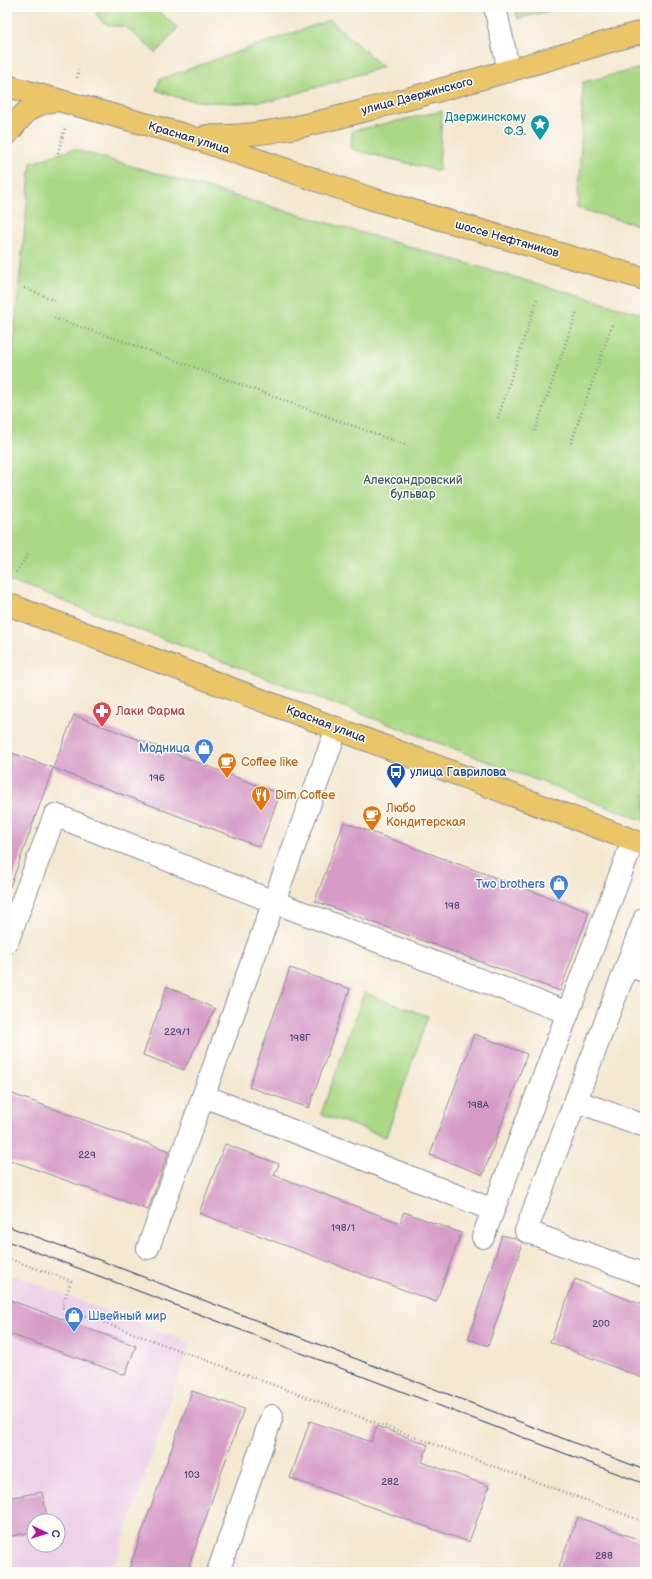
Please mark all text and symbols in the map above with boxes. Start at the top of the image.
street label: улица Дзержинского [360,74,474,118]
place label: Дзержинскому Ф.Э. [445,110,526,139]
place icon: Дзержинскому Ф.Э. [529,113,551,141]
street label: Красная улица [146,118,232,158]
street label: шоссе Нефтяников [453,217,561,261]
park label: Александровский бульвар [362,473,463,502]
pharmacy icon: Лаки Фарма [91,700,113,728]
street label: Красная улица [284,702,368,746]
place label: Лаки Фарма [115,704,185,719]
shop icon: Модница [193,737,215,765]
place label: Модница [139,741,190,756]
cafe icon: Coffee like [216,751,238,779]
place label: Coffee like [241,755,298,770]
bus stop icon: улица Гаврилова [385,761,407,789]
place label: улица Гаврилова [410,765,506,780]
house number: 196 [149,772,165,784]
restaurant icon: Dim Coffee [250,784,272,812]
place label: Dim Coffee [275,788,335,803]
place label: Любо Кондитерская [385,801,466,830]
cafe icon: Любо Кондитерская [361,804,383,832]
shop icon: Two brothers [548,873,570,901]
place label: Two brothers [476,877,545,892]
house number: 198 [444,900,460,912]
house number: 229/1 [164,1026,190,1038]
house number: 198Г [290,1032,311,1044]
house number: 198А [467,1099,490,1111]
house number: 229 [78,1149,96,1161]
house number: 198/1 [331,1222,355,1234]
shop icon: Швейный мир [63,1305,85,1333]
place label: Швейный мир [88,1309,167,1324]
house number: 200 [592,1318,610,1330]
house number: 103 [184,1469,200,1481]
house number: 282 [381,1476,399,1488]
north arrow [26,1513,66,1553]
text: С [49,1529,62,1538]
house number: 288 [595,1550,613,1562]

